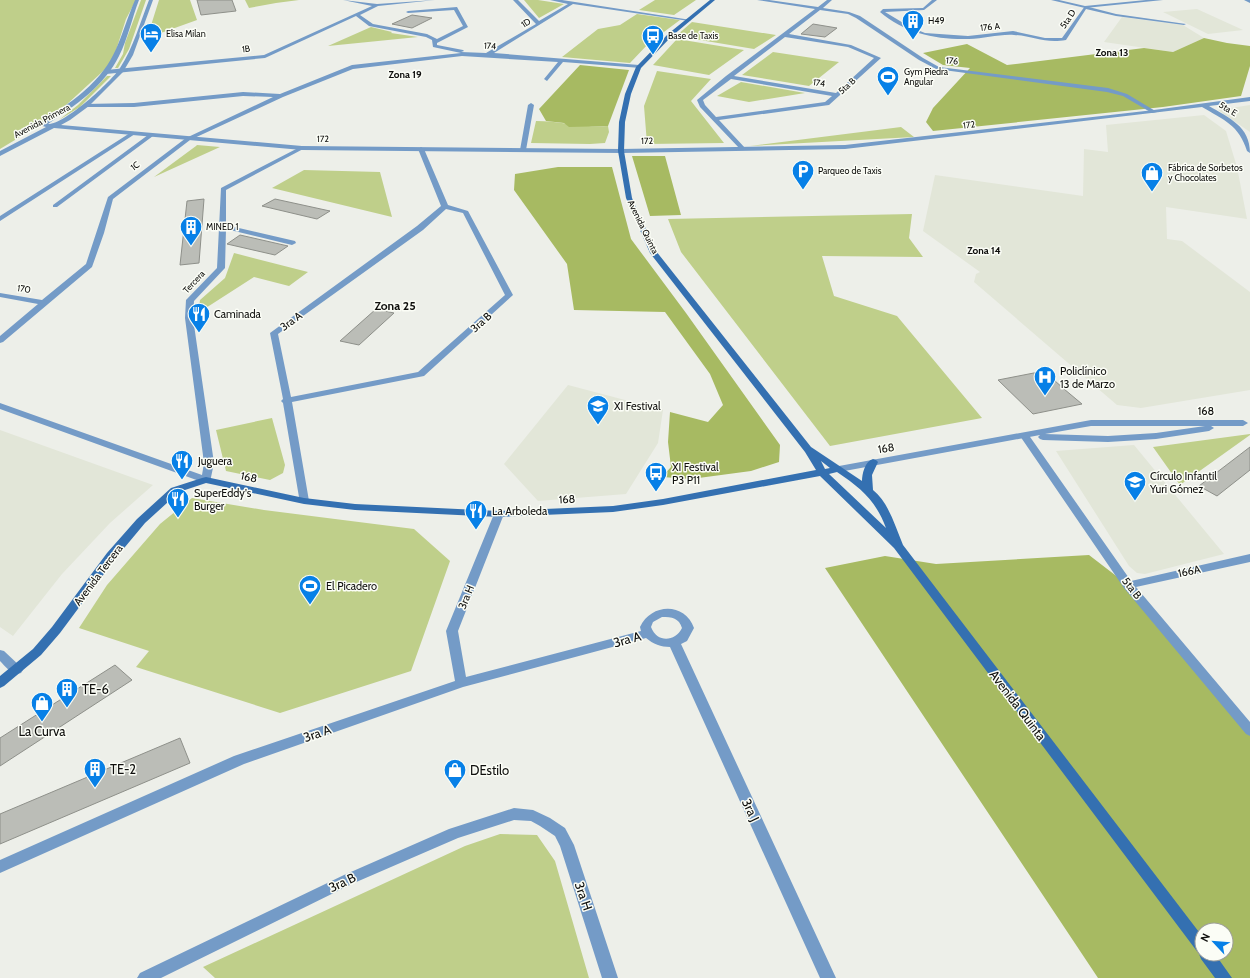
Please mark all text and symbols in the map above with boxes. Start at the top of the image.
street label: 5ta D [1057,7,1078,30]
building icon: H49 [900,8,926,41]
street label: 1D [519,15,533,30]
place label: H49 [928,15,945,26]
street label: 176 A [979,20,1001,33]
hotel icon: Elisa Milan [138,21,164,54]
bus stop icon: Base de Taxis [640,23,666,56]
place label: Elisa Milan [166,28,206,39]
place label: Base de Taxis [668,30,718,41]
street label: 174 [484,40,496,51]
street label: 1B [241,43,251,54]
district label: Zona 13 [1096,46,1128,59]
street label: 176 [945,54,959,67]
sports icon: Gym Piedra Angular [875,64,901,97]
place label: Gym Piedra Angular [904,66,949,87]
district label: Zona 19 [388,68,422,81]
street label: 5ta B [836,75,858,96]
street label: 174 [812,76,826,89]
street label: 5ta E [1217,99,1239,118]
street label: Avenida Primera [12,101,72,140]
street label: 172 [962,118,976,131]
street label: 172 [317,133,329,144]
street label: 172 [641,135,653,146]
street label: 1C [128,158,142,173]
parking icon: Parqueo de Taxis [790,158,816,191]
shop icon: Fábrica de Sorbetos y Chocolates [1139,160,1165,193]
place label: Fábrica de Sorbetos y Chocolates [1168,162,1243,183]
place label: Parqueo de Taxis [818,165,882,176]
street label: Avenida Quinta [626,198,661,256]
building icon: MINED 1 [178,214,204,247]
place label: MINED 1 [206,221,238,232]
district label: Zona 14 [967,244,1001,257]
street label: Tercera [180,267,207,295]
street label: 170 [16,282,32,295]
district label: Zona 25 [374,298,416,313]
restaurant icon: Caminada [186,301,212,334]
place label: Caminada [214,307,262,321]
street label: 3ra A [277,308,305,334]
street label: 3ra B [468,309,495,335]
hospital icon: Policlínico 13 de Marzo [1032,364,1058,397]
place label: Policlínico 13 de Marzo [1060,364,1115,391]
school or university icon: XI Festival [585,393,611,426]
place label: XI Festival [614,399,661,413]
street label: 168 [1198,404,1214,418]
street label: 168 [877,440,895,456]
restaurant icon: Juguera [169,448,195,481]
place label: Juguera [197,454,233,468]
bus stop icon: XI Festival P3 P11 [643,460,669,493]
place label: XI Festival P3 P11 [672,460,719,487]
street label: 168 [239,468,259,486]
school or university icon: Círculo Infantil Yuri Gómez [1122,469,1148,502]
place label: Círculo Infantil Yuri Gómez [1149,469,1217,496]
restaurant icon: SuperEddy's Burger [165,486,191,519]
place label: SuperEddy's Burger [194,486,252,513]
street label: 168 [558,492,576,506]
restaurant icon: La Arboleda [463,498,489,531]
place label: La Arboleda [492,504,548,518]
street label: Avenida Tercera [70,541,126,608]
street label: 166A [1176,562,1202,580]
sports icon: El Picadero [297,573,323,606]
street label: 5ta B [1119,574,1145,602]
place label: El Picadero [326,579,377,593]
street label: 3ra H [455,583,477,611]
street label: 3ra A [611,628,643,650]
street label: Avenida Quinta [986,667,1050,744]
building icon: TE-6 [54,676,80,709]
place label: TE-6 [82,681,109,697]
shop icon: La Curva [29,690,55,723]
street label: 3ra A [301,721,333,745]
place label: La Curva [19,723,66,739]
building icon: TE-2 [82,756,108,789]
shop icon: DEstilo [442,757,468,790]
place label: TE-2 [110,761,136,777]
place label: DEstilo [470,762,509,778]
street label: 3ra J [739,796,763,824]
street label: 3ra B [326,869,358,895]
street label: 3ra H [572,879,596,913]
north arrow [1194,922,1234,962]
text: N [1197,931,1213,944]

